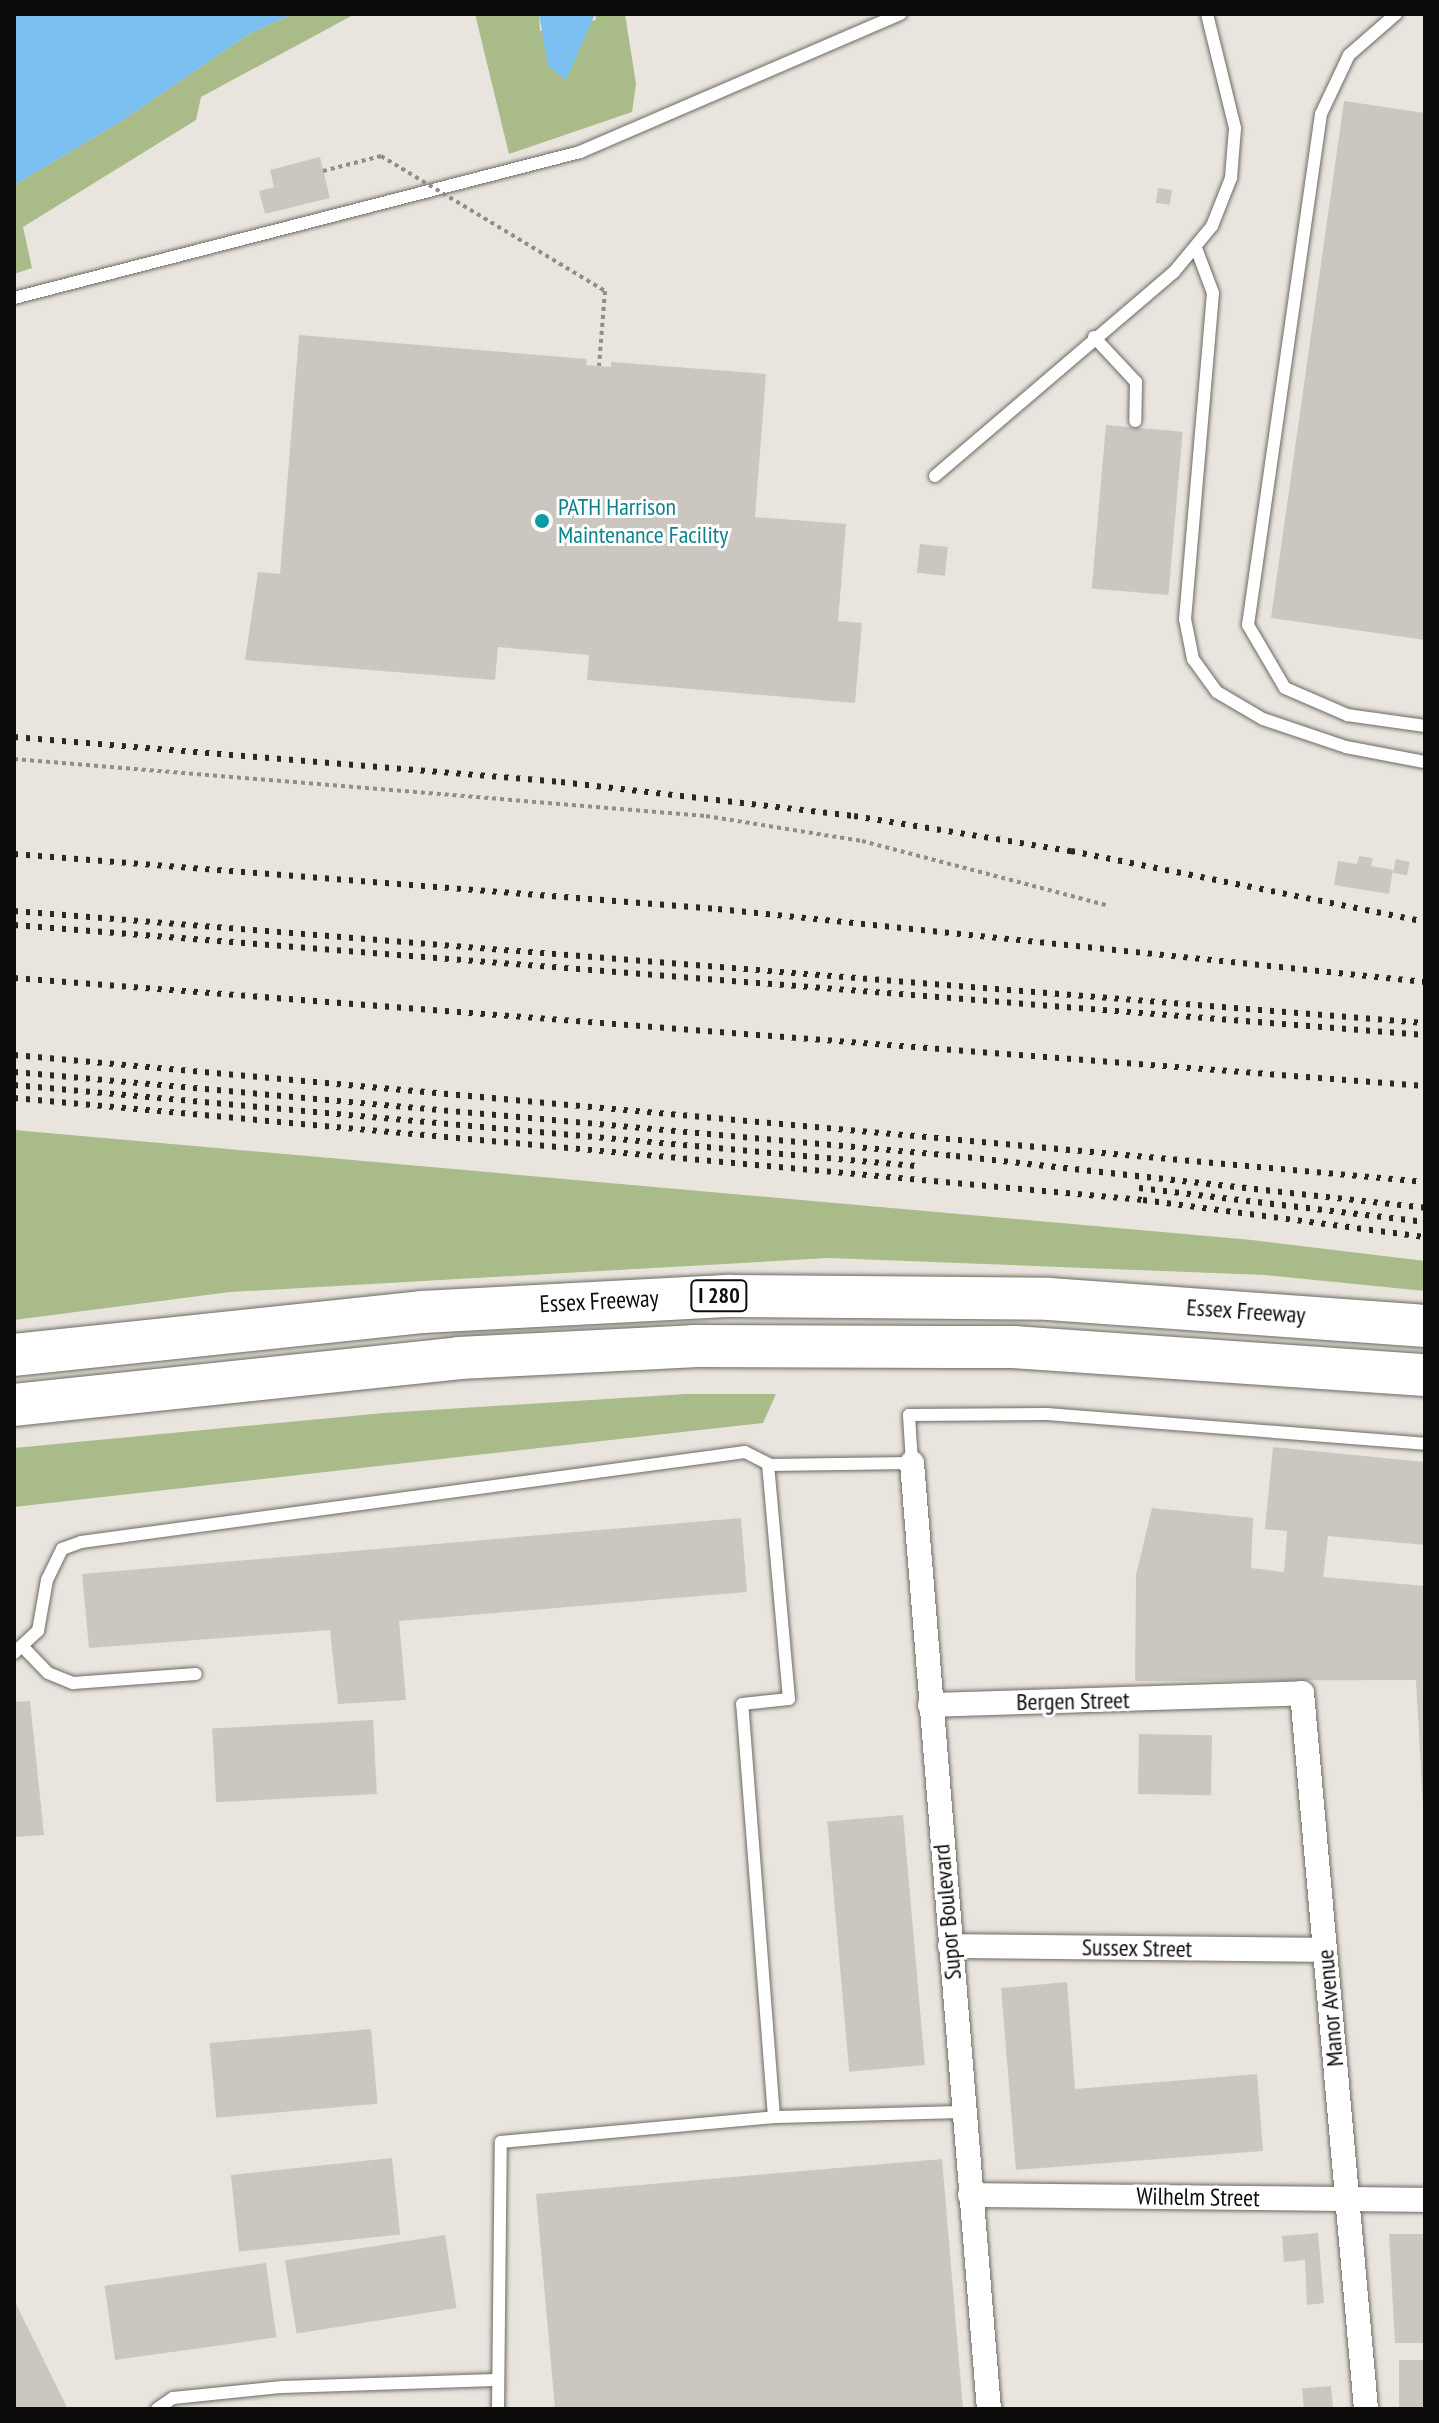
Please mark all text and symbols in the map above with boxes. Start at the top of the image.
place label: PATH Harrison Maintenance Facility [558,493,728,549]
marker: PATH Harrison Maintenance Facility [533,512,551,530]
road number: I 280 [689,1278,749,1314]
street label: Essex Freeway [538,1283,660,1319]
street label: Essex Freeway [1185,1292,1307,1330]
street label: Bergen Street [1016,1686,1130,1716]
street label: Supor Boulevard [927,1843,967,1981]
street label: Sussex Street [1081,1933,1193,1963]
street label: Manor Avenue [1311,1948,1349,2068]
street label: Wilhelm Street [1136,2182,1260,2212]

